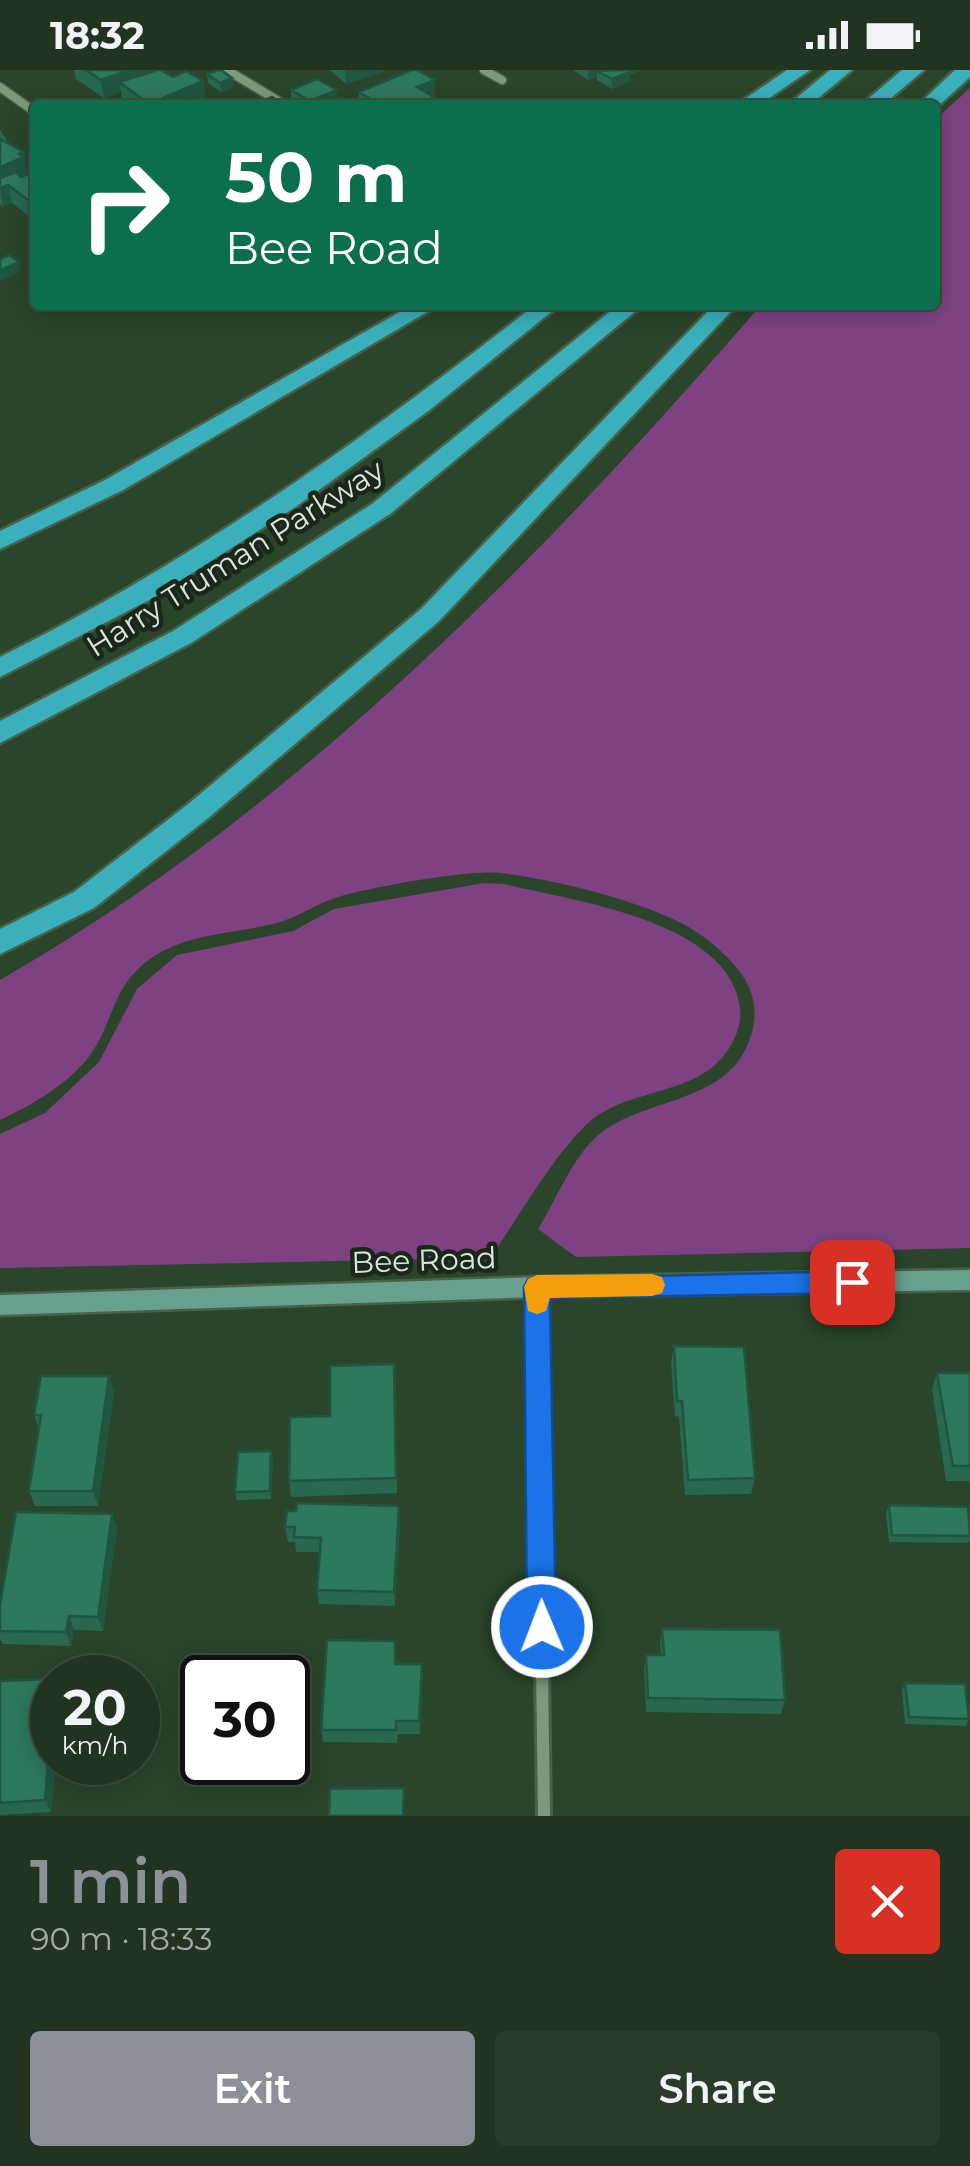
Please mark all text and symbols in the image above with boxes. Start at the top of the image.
text: 18:32 [50,12,145,59]
text: 50 m [225,134,407,220]
icon: right [60,140,190,270]
text: Bee Road [225,220,443,275]
street label: Harry Truman Parkway [80,451,391,665]
street label: Bee Road [351,1239,497,1281]
pin [810,1240,895,1325]
icon: arrive [825,1255,880,1310]
position arrow [490,1575,594,1679]
speed limit sign: 30 [180,1655,310,1785]
text: 20 [63,1677,127,1738]
text: km/h [62,1730,128,1760]
text: 1 min [30,1845,191,1918]
button: close [835,1849,940,1954]
text: 90 m · 18:33 [30,1919,213,1958]
button: Exit [30,2031,475,2146]
button: Share [495,2031,940,2146]

